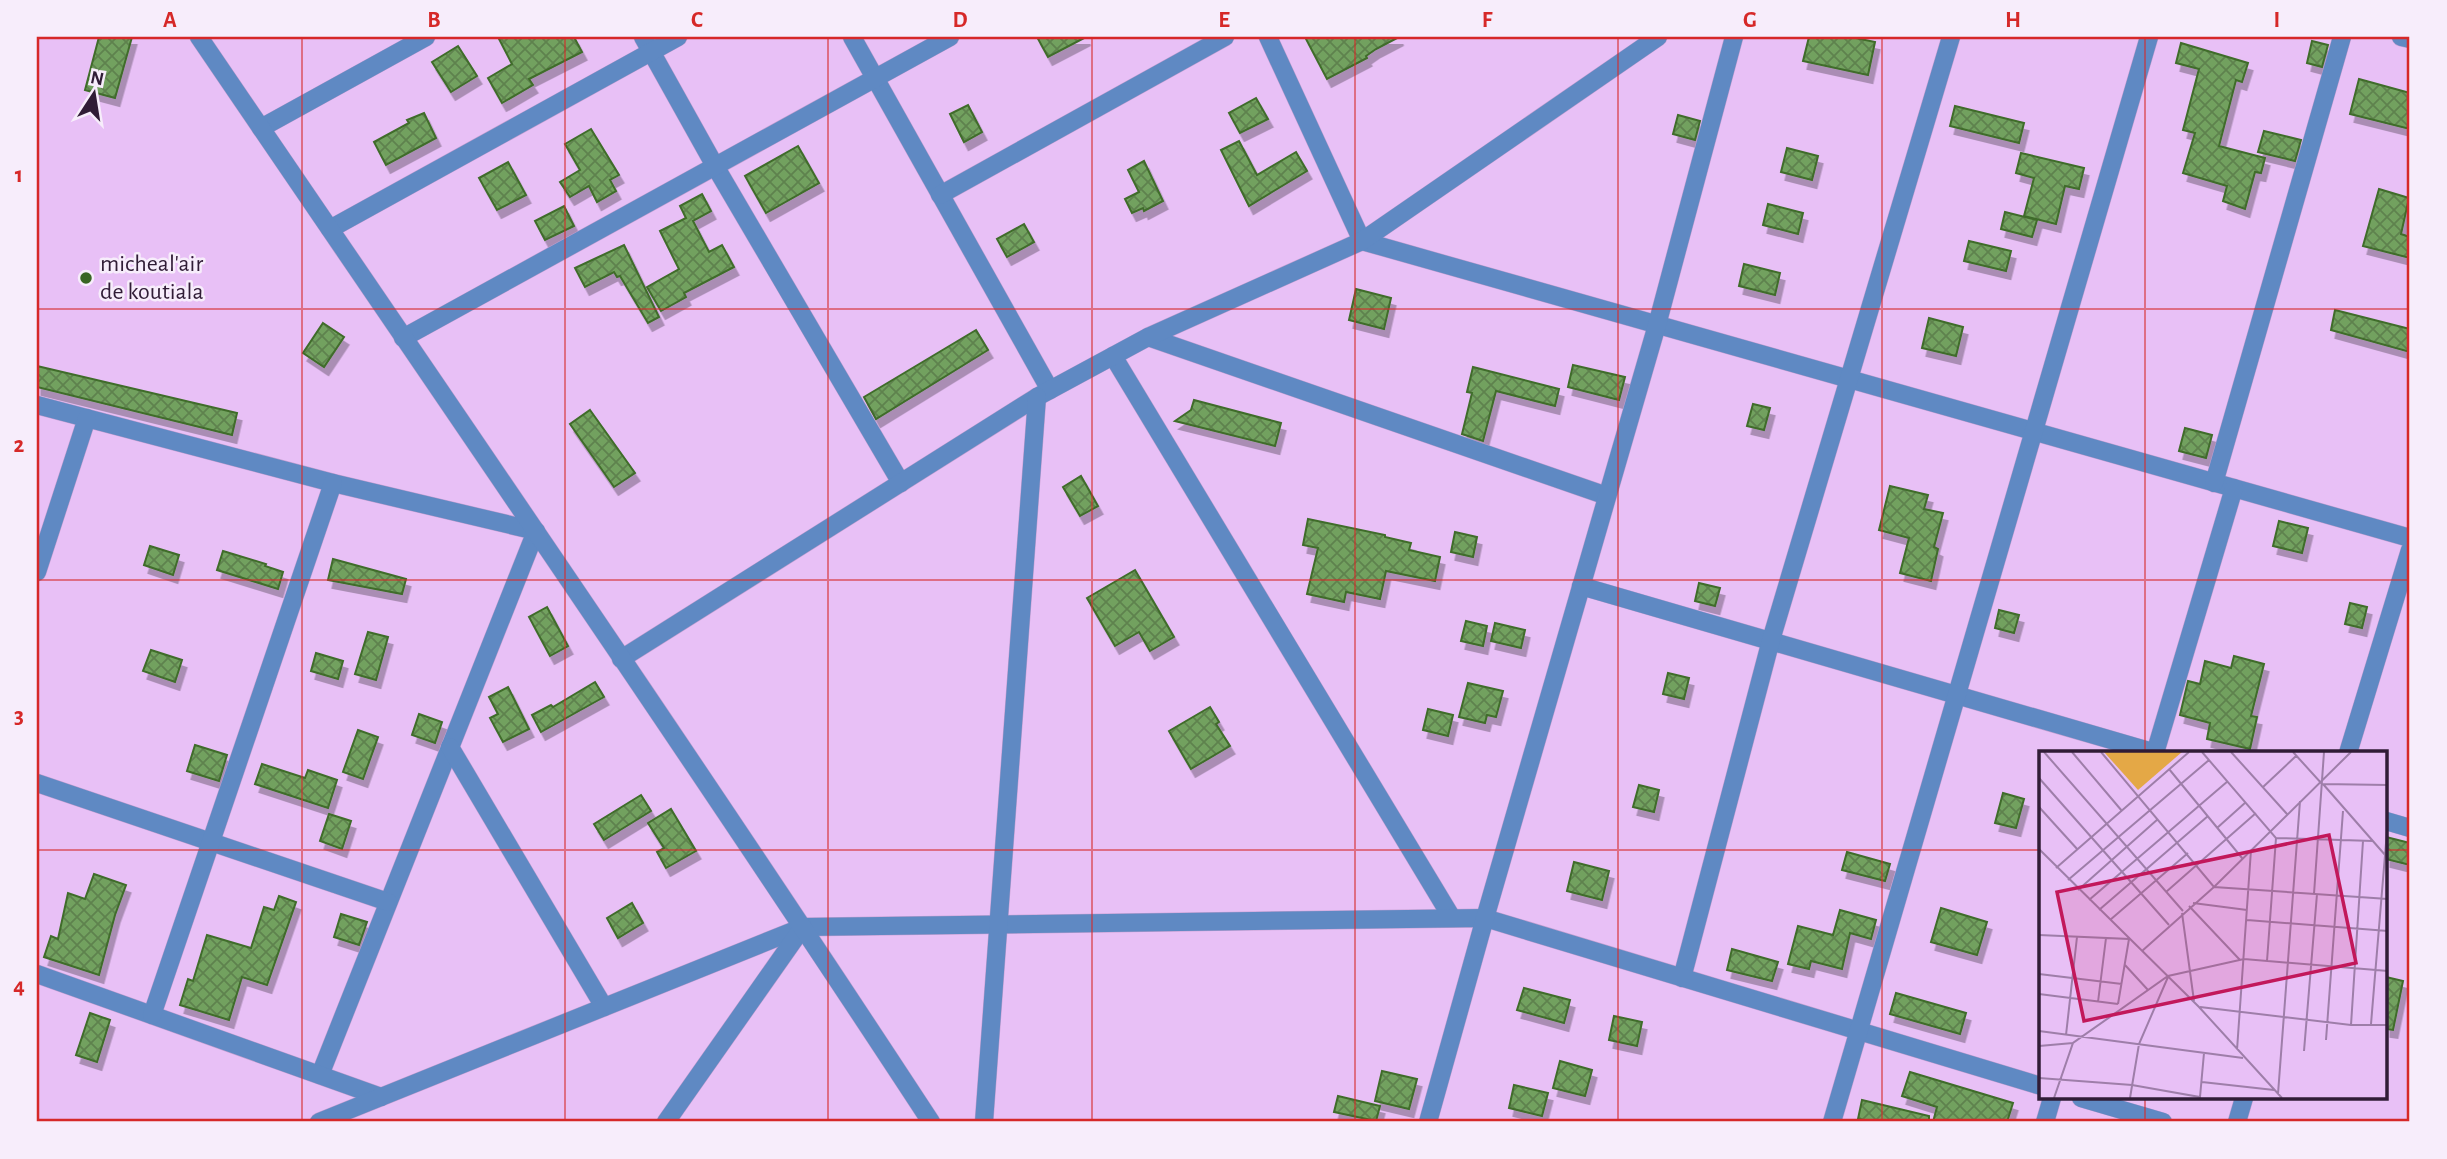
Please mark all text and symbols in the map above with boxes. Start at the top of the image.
text: A [163,9,177,32]
text: B [427,9,441,32]
text: C [691,9,703,32]
text: D [952,9,968,32]
text: E [1218,9,1230,32]
text: F [1482,9,1493,32]
text: G [1743,9,1757,32]
text: H [2005,9,2021,32]
text: I [2274,9,2280,32]
north arrow [60,60,130,130]
text: N [89,68,106,90]
text: 1 [15,164,23,187]
place label: micheal'air de koutiala [100,252,204,304]
marker: micheal'air de koutiala [78,270,94,286]
text: 2 [14,434,25,457]
text: 3 [14,705,24,728]
inset map [2039,751,2388,1100]
text: 4 [13,975,25,998]

